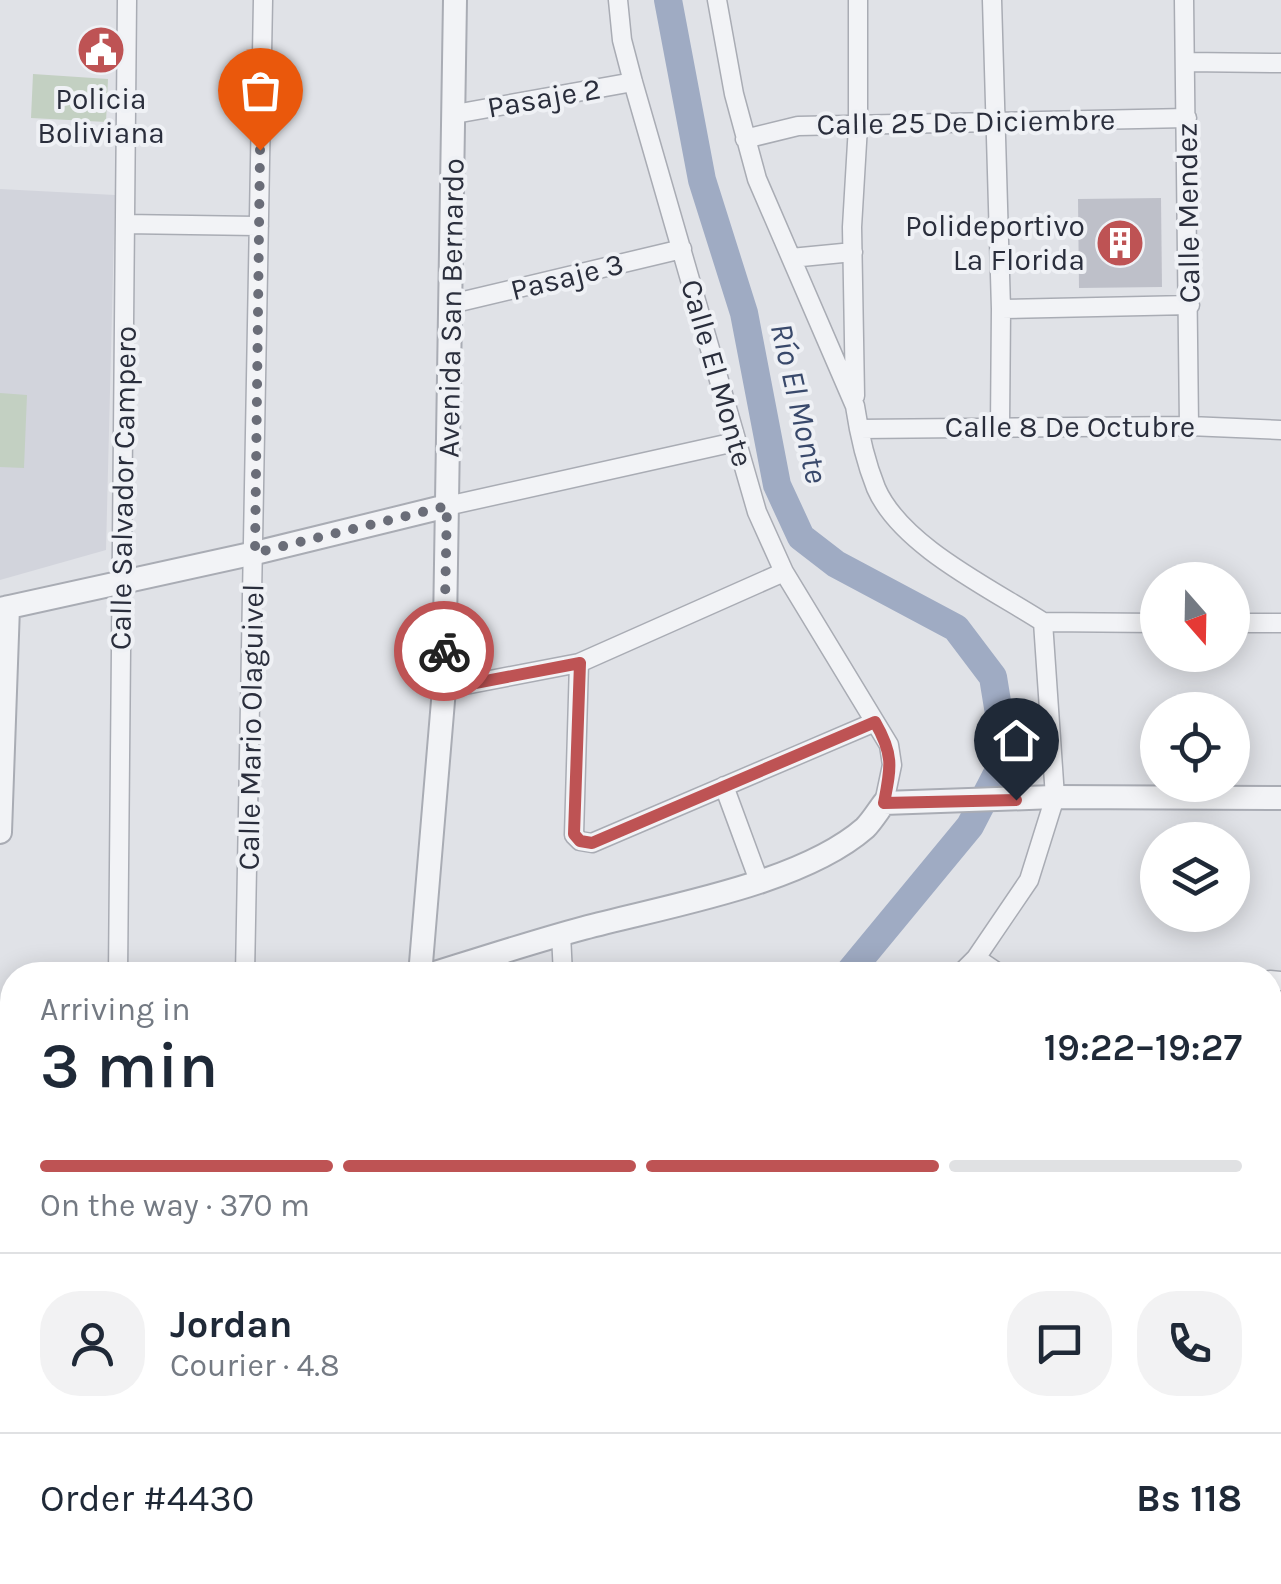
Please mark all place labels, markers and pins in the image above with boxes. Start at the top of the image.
public building icon: Policia Boliviana [75,24,127,76]
pin [218,48,303,151]
place label: Policia Boliviana [37,81,165,151]
place label: Polideportivo La Florida [905,208,1085,278]
building icon: Polideportivo La Florida [1094,217,1146,269]
pin [974,698,1059,801]

